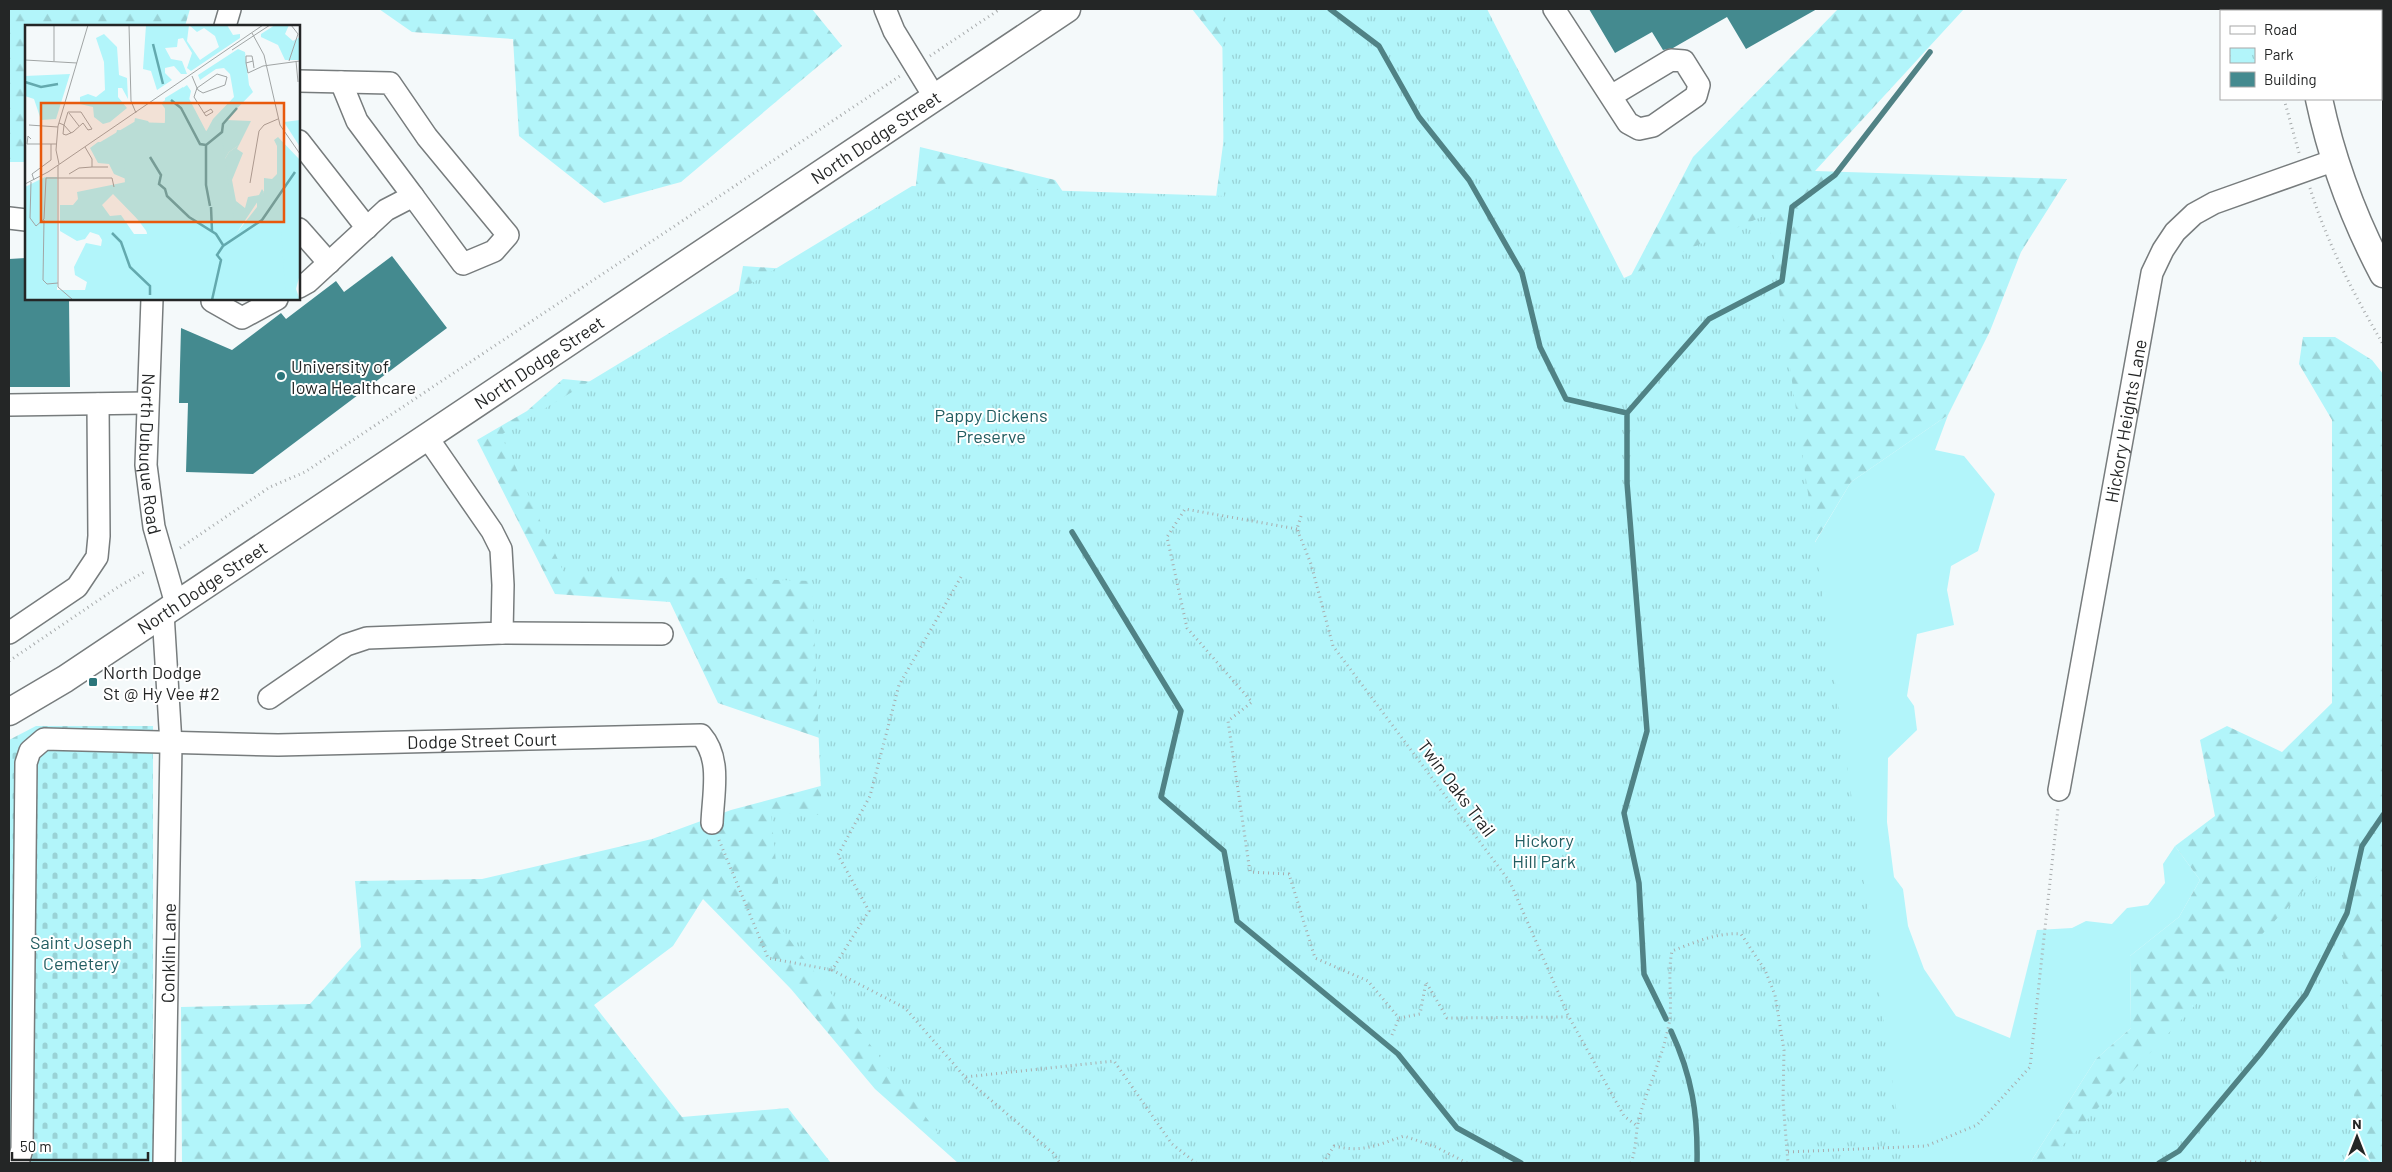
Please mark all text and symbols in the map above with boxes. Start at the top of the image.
legend [2220,10,2382,100]
text: Road [2264,20,2297,38]
inset map [25,25,300,300]
text: Park [2264,45,2294,63]
text: Building [2264,70,2317,88]
street label: North Dodge Street [806,86,945,188]
street label: North Dodge Street [470,311,608,413]
street label: Hickory Heights Lane [2100,337,2151,505]
place label: University of Iowa Healthcare [291,355,416,398]
marker: University of Iowa Healthcare [275,370,287,382]
street label: North Dubuque Road [135,373,167,537]
park label: Pappy Dickens Preserve [934,404,1048,447]
street label: North Dodge Street [133,536,271,639]
place label: North Dodge St @ Hy Vee #2 [103,661,220,704]
marker: North Dodge St @ Hy Vee #2 [87,676,99,688]
street label: Dodge Street Court [407,727,558,753]
street label: Twin Oaks Trail [1413,735,1501,841]
park label: Hickory Hill Park [1512,829,1576,872]
street label: Conklin Lane [156,903,180,1003]
park label: Saint Joseph Cemetery [30,931,132,974]
north arrow [2332,1112,2382,1162]
text: N [2352,1115,2362,1132]
scale bar [12,1130,149,1162]
text: 50 m [20,1137,52,1155]

